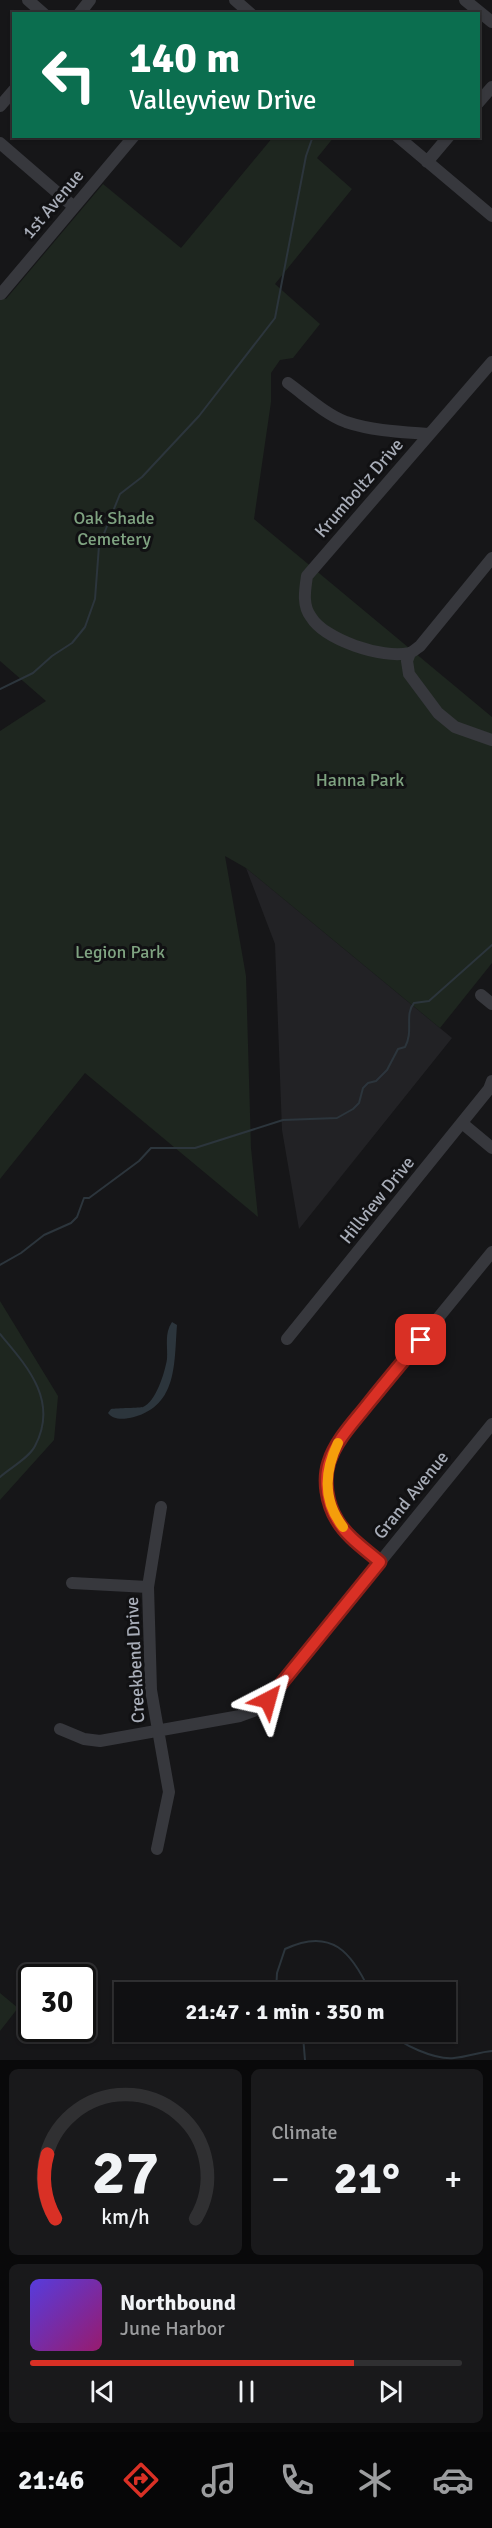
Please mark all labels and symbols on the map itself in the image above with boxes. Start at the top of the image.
street label: 1st Avenue [18,165,88,243]
street label: Krumboltz Drive [310,434,408,542]
park label: Oak Shade Cemetery [73,507,155,550]
park label: Hanna Park [316,769,404,791]
park label: Legion Park [75,941,165,963]
street label: Hillview Drive [335,1152,419,1248]
pin [395,1314,446,1365]
street label: Grand Avenue [369,1447,453,1543]
street label: Creekbend Drive [121,1596,149,1724]
position arrow [236,1668,300,1732]
speed limit sign: 30 [18,1964,96,2042]

